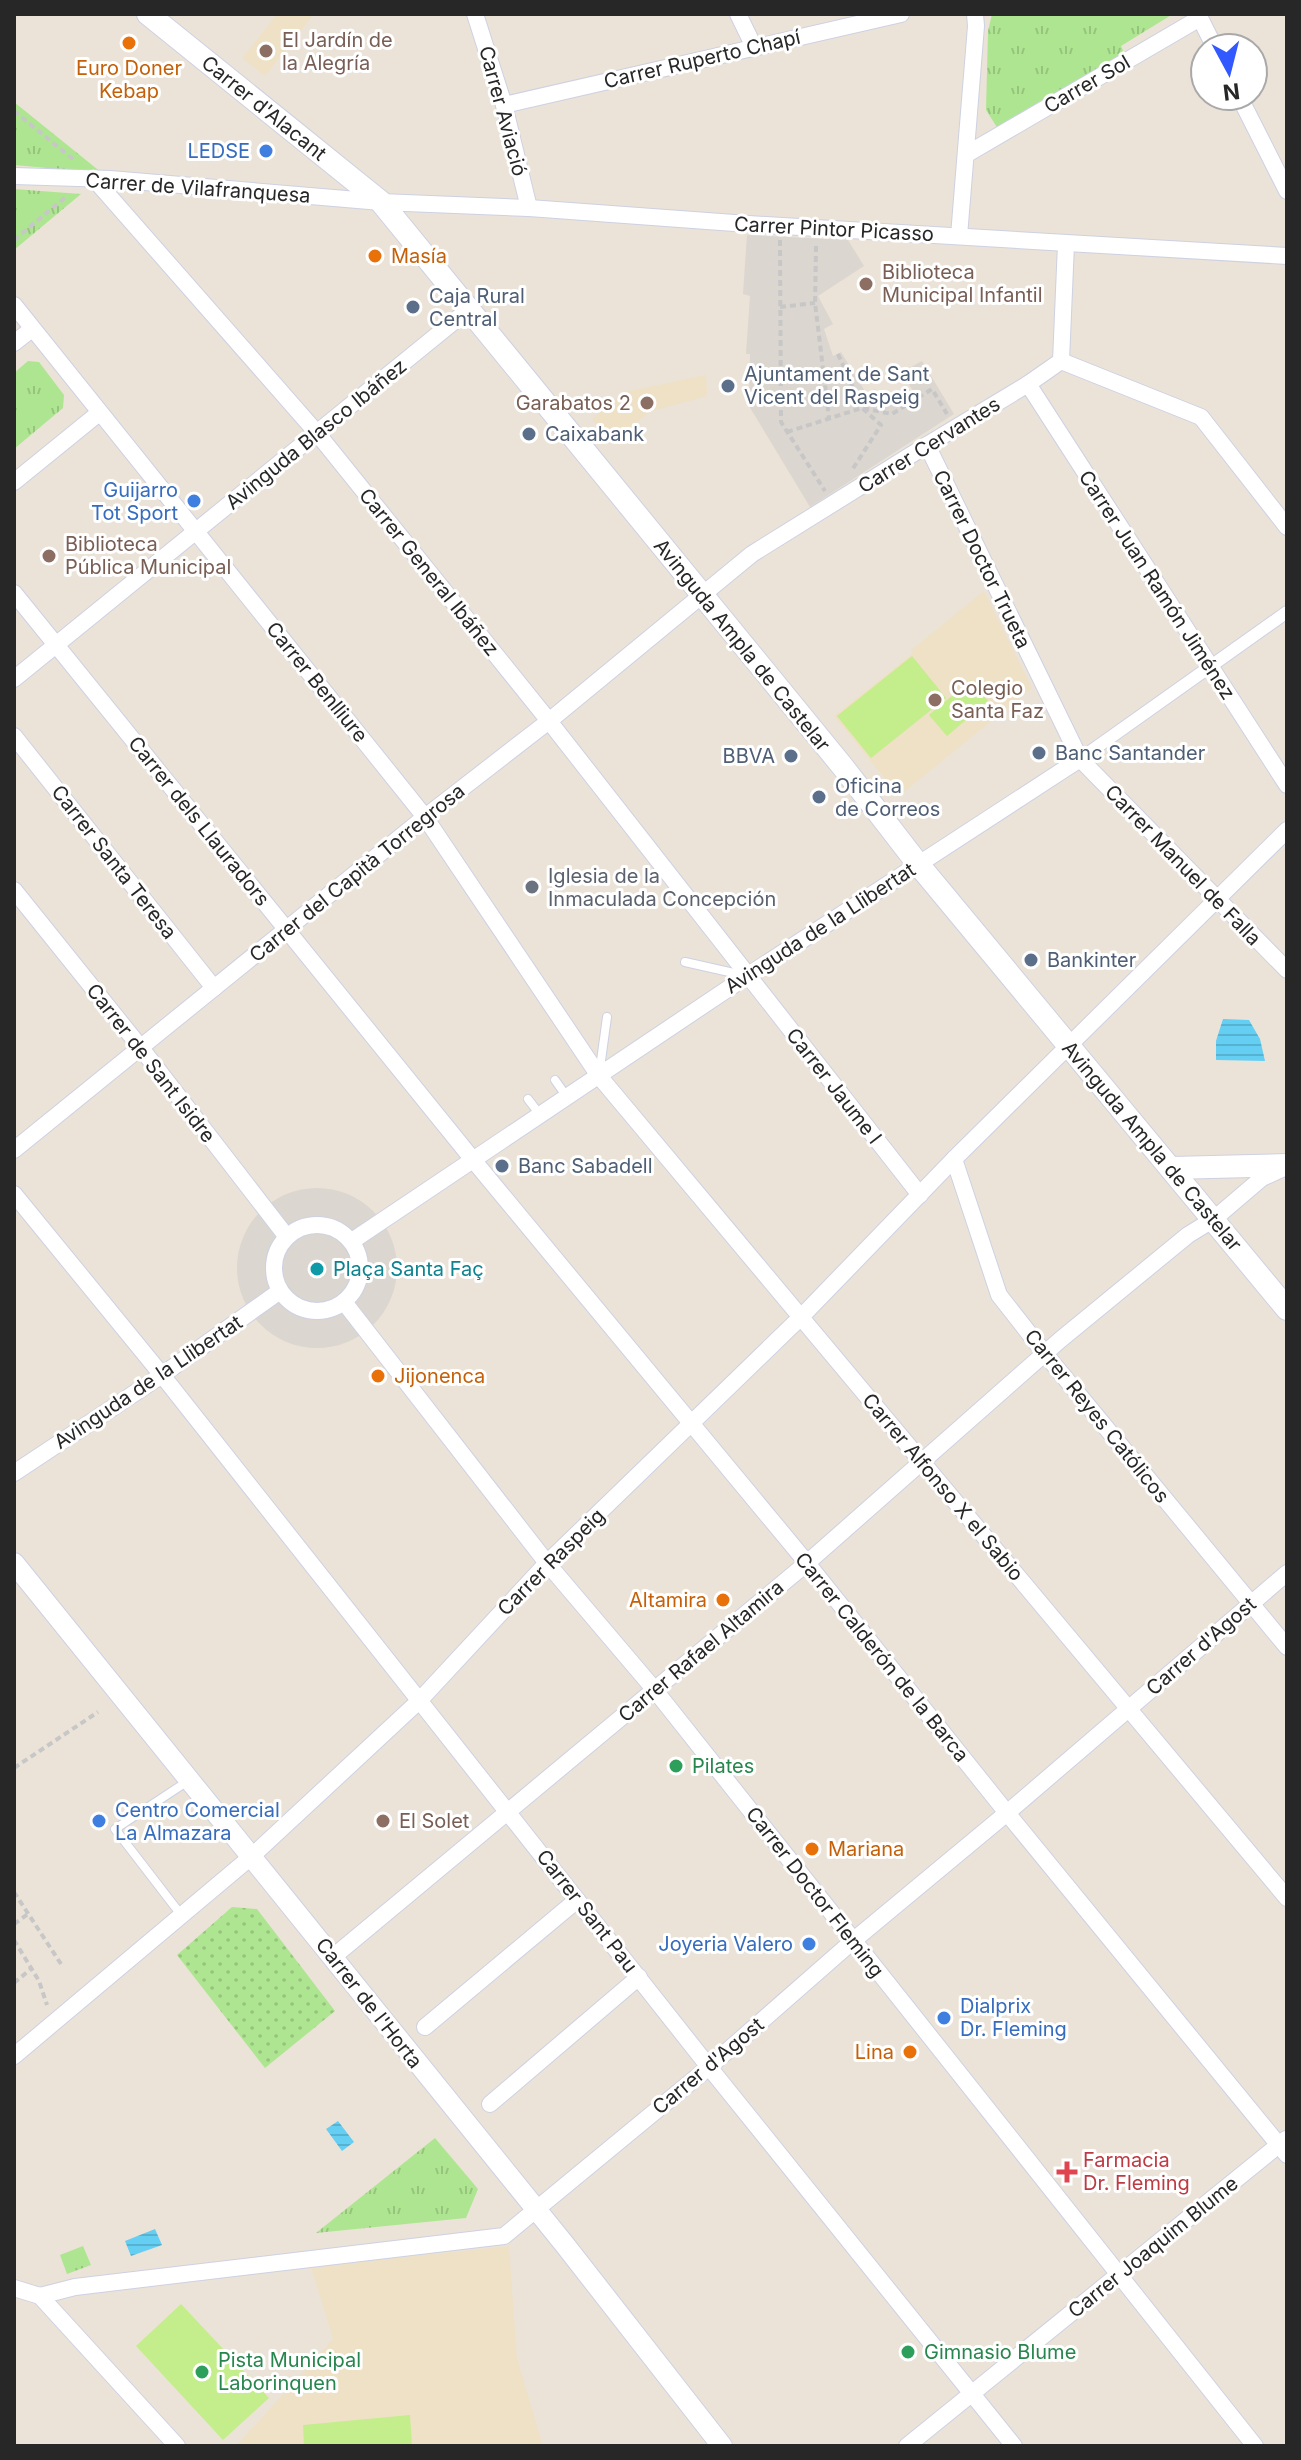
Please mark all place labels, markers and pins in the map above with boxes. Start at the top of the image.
place label: El Jardín de la Alegría [282,28,393,75]
marker: Euro Doner Kebap [120,34,138,52]
marker: El Jardín de la Alegría [257,42,275,60]
place label: Euro Doner Kebap [76,56,183,103]
place label: LEDSE [187,139,250,163]
marker: LEDSE [257,142,275,160]
place label: Masía [391,244,447,268]
marker: Masía [366,247,384,265]
place label: Biblioteca Municipal Infantil [882,260,1043,307]
marker: Biblioteca Municipal Infantil [857,275,875,293]
place label: Caja Rural Central [429,284,525,331]
marker: Caja Rural Central [404,298,422,316]
place label: Ajuntament de Sant Vicent del Raspeig [744,362,930,409]
marker: Ajuntament de Sant Vicent del Raspeig [719,377,737,395]
place label: Garabatos 2 [516,391,631,415]
marker: Garabatos 2 [638,394,656,412]
place label: Caixabank [545,422,644,446]
marker: Caixabank [520,425,538,443]
place label: Guijarro Tot Sport [91,478,178,525]
marker: Guijarro Tot Sport [185,492,203,510]
place label: Biblioteca Pública Municipal [65,532,231,579]
marker: Biblioteca Pública Municipal [40,547,58,565]
place label: Colegio Santa Faz [951,676,1044,723]
marker: Colegio Santa Faz [926,691,944,709]
place label: Banc Santander [1055,741,1206,765]
place label: BBVA [723,744,775,768]
marker: Banc Santander [1030,744,1048,762]
marker: BBVA [782,747,800,765]
place label: Oficina de Correos [835,774,940,821]
marker: Oficina de Correos [810,788,828,806]
place label: Iglesia de la Inmaculada Concepción [548,864,776,911]
marker: Iglesia de la Inmaculada Concepción [523,878,541,896]
place label: Bankinter [1047,948,1137,972]
marker: Bankinter [1022,951,1040,969]
place label: Banc Sabadell [518,1154,653,1178]
marker: Banc Sabadell [493,1157,511,1175]
place label: Plaça Santa Faç [333,1257,484,1281]
marker: Plaça Santa Faç [308,1260,326,1278]
place label: Jijonenca [394,1364,485,1388]
marker: Jijonenca [369,1367,387,1385]
place label: Altamira [629,1588,707,1612]
marker: Altamira [714,1591,732,1609]
place label: Pilates [692,1754,754,1778]
marker: Pilates [667,1757,685,1775]
place label: Centro Comercial La Almazara [115,1798,280,1845]
place label: El Solet [399,1809,470,1833]
marker: Centro Comercial La Almazara [90,1812,108,1830]
marker: El Solet [374,1812,392,1830]
place label: Mariana [828,1837,904,1861]
marker: Mariana [803,1840,821,1858]
place label: Joyeria Valero [658,1932,793,1956]
marker: Joyeria Valero [800,1935,818,1953]
place label: Dialprix Dr. Fleming [960,1994,1067,2041]
marker: Dialprix Dr. Fleming [935,2009,953,2027]
place label: Lina [855,2040,894,2064]
marker: Lina [901,2043,919,2061]
place label: Farmacia Dr. Fleming [1083,2148,1190,2195]
marker: Farmacia Dr. Fleming [1058,2163,1076,2181]
place label: Gimnasio Blume [924,2340,1076,2364]
marker: Gimnasio Blume [899,2343,917,2361]
place label: Pista Municipal Laborinquen [218,2348,361,2395]
marker: Pista Municipal Laborinquen [193,2363,211,2381]

